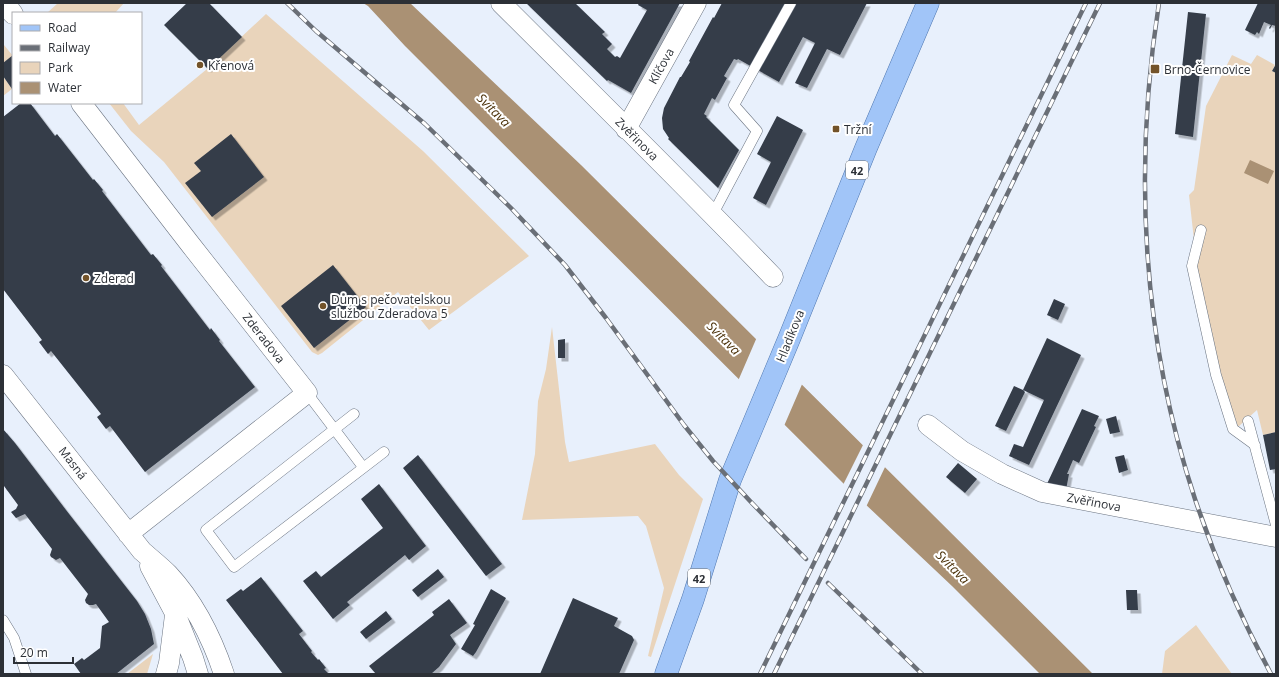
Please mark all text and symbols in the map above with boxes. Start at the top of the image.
legend [12,12,142,104]
text: Road [48,19,77,36]
text: Railway [48,39,91,56]
street label: Klíčova [644,45,678,87]
place label: Křenová [208,57,254,74]
text: Park [48,59,74,76]
marker: Křenová [195,60,205,70]
place label: Brno-Černovice [1164,61,1251,78]
marker: Brno-Černovice [1149,63,1161,75]
text: Water [48,79,82,96]
water label: Svitava [473,89,515,131]
street label: Zvěřinova [612,114,662,164]
place label: Tržní [844,121,872,138]
marker: Tržní [831,124,841,134]
road number: 42 [846,161,868,179]
place label: Zderad [94,270,134,287]
marker: Zderad [81,273,91,283]
place label: Dům s pečovatelskou službou Zderadova 5 [331,291,450,322]
marker: Dům s pečovatelskou službou Zderadova 5 [318,301,328,311]
street label: Hladíkova [772,307,808,365]
street label: Zderadova [239,309,289,367]
water label: Svitava [703,317,745,359]
street label: Masná [55,443,91,483]
street label: Zvěřinova [1065,488,1123,516]
water label: Svitava [932,546,974,588]
road number: 42 [688,569,710,587]
scale bar [14,639,73,665]
text: 20 m [20,644,48,661]

